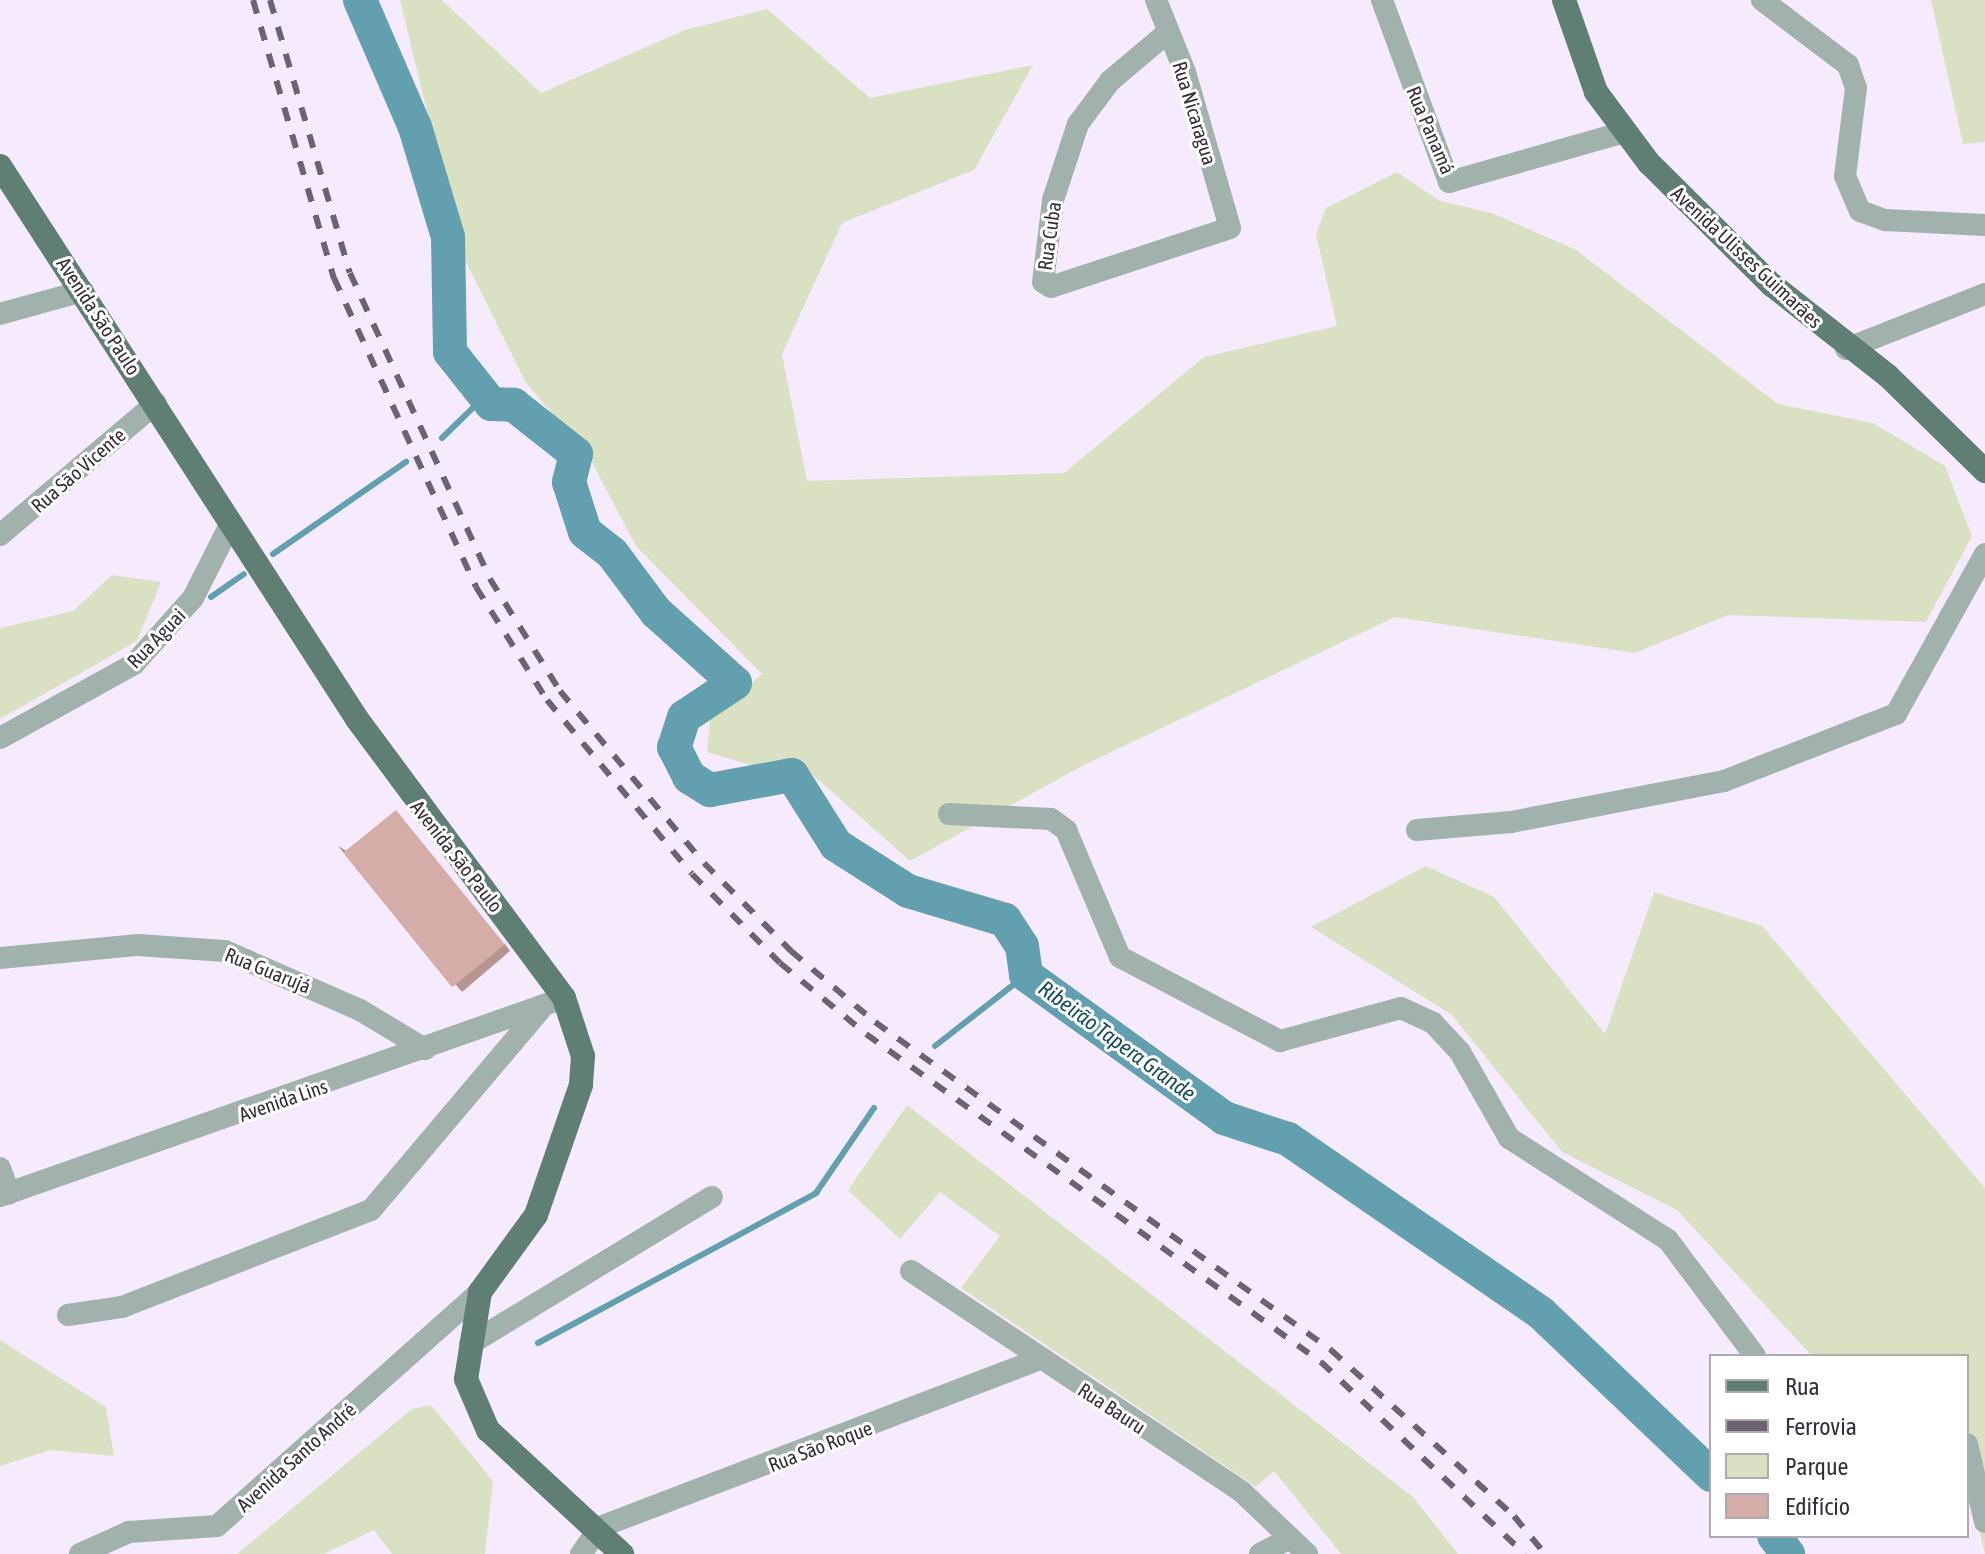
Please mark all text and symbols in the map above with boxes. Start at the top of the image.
street label: Rua Nicaragua [1168,58,1222,168]
street label: Rua Panamá [1402,82,1460,178]
street label: Avenida Ulisses Guimarães [1667,181,1827,333]
street label: Rua Cuba [1032,200,1066,272]
street label: Avenida São Paulo [52,253,146,379]
street label: Rua São Vicente [26,423,130,517]
street label: Rua Aguai [122,603,190,673]
street label: Avenida São Paulo [406,795,508,917]
street label: Rua Guarujá [221,942,315,998]
water label: Ribeirão Tapera Grande [1033,975,1201,1107]
street label: Avenida Lins [236,1074,330,1126]
legend [1709,1354,1969,1538]
text: Rua [1785,1373,1820,1400]
street label: Rua Bauru [1074,1377,1150,1439]
street label: Avenida Santo André [232,1397,360,1517]
text: Ferrovia [1785,1413,1857,1440]
street label: Rua São Roque [765,1415,875,1477]
text: Parque [1785,1453,1848,1480]
text: Edifício [1785,1493,1850,1520]

